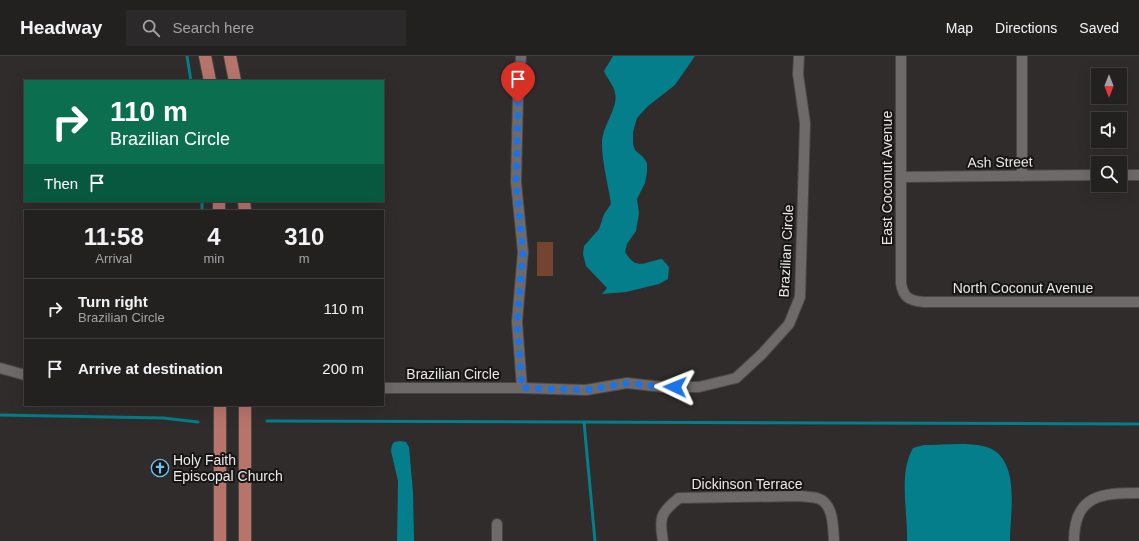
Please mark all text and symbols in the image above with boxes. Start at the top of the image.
search box [126,10,406,46]
text: Headway [20,17,102,38]
icon: search [140,17,162,39]
text: Search here [172,19,254,36]
text: Map [946,20,973,36]
text: Directions [995,20,1057,36]
text: Saved [1079,20,1119,36]
pin [501,62,535,103]
icon: arrive [507,68,529,90]
north arrow [1091,68,1127,104]
map controls [1091,68,1127,192]
icon: right [44,96,96,148]
text: 110 m [110,96,188,127]
street label: East Coconut Avenue [879,111,895,245]
button: sound [1091,112,1127,148]
text: Brazilian Circle [110,129,230,149]
street label: Ash Street [967,153,1033,171]
button: search [1091,156,1127,192]
icon: arrive [86,172,108,194]
text: Then [44,175,78,192]
street label: Brazilian Circle [776,204,796,298]
text: 11:58 [84,223,144,250]
text: 4 [207,223,221,250]
text: 310 [284,223,324,250]
text: Arrival [95,251,132,266]
text: min [204,251,224,266]
text: m [299,251,310,266]
street label: North Coconut Avenue [953,280,1094,296]
text: Turn right [78,293,148,310]
icon: right [44,298,66,320]
text: 110 m [323,300,364,317]
text: Brazilian Circle [78,310,165,325]
icon: arrive [44,358,66,380]
text: Arrive at destination [78,360,223,377]
text: 200 m [322,360,364,377]
street label: Brazilian Circle [406,366,500,382]
position arrow [654,366,696,408]
place label: Holy Faith Episcopal Church [173,452,283,484]
church icon: Holy Faith Episcopal Church [150,458,170,478]
street label: Dickinson Terrace [691,476,803,492]

